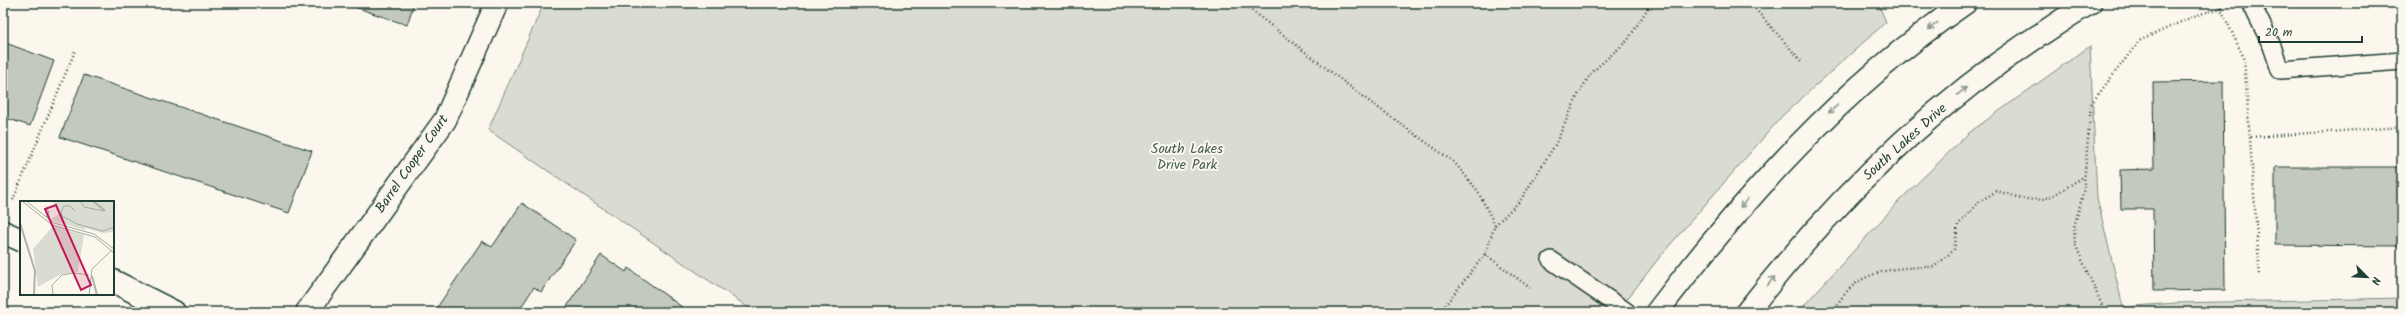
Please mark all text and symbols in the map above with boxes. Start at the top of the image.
scale bar [2259,18,2362,44]
one-way arrow [1928,22,1939,30]
text: 20 m [2265,23,2293,42]
one-way arrow [1956,87,1967,96]
street label: South Lakes Drive [1858,98,1953,186]
one-way arrow [1828,105,1838,114]
street label: Barrel Cooper Court [370,110,455,218]
park label: South Lakes Drive Park [1151,138,1223,176]
one-way arrow [1739,198,1748,209]
inset map [20,201,114,295]
north arrow [2347,257,2387,297]
text: N [2366,274,2385,288]
one-way arrow [1766,276,1775,287]

